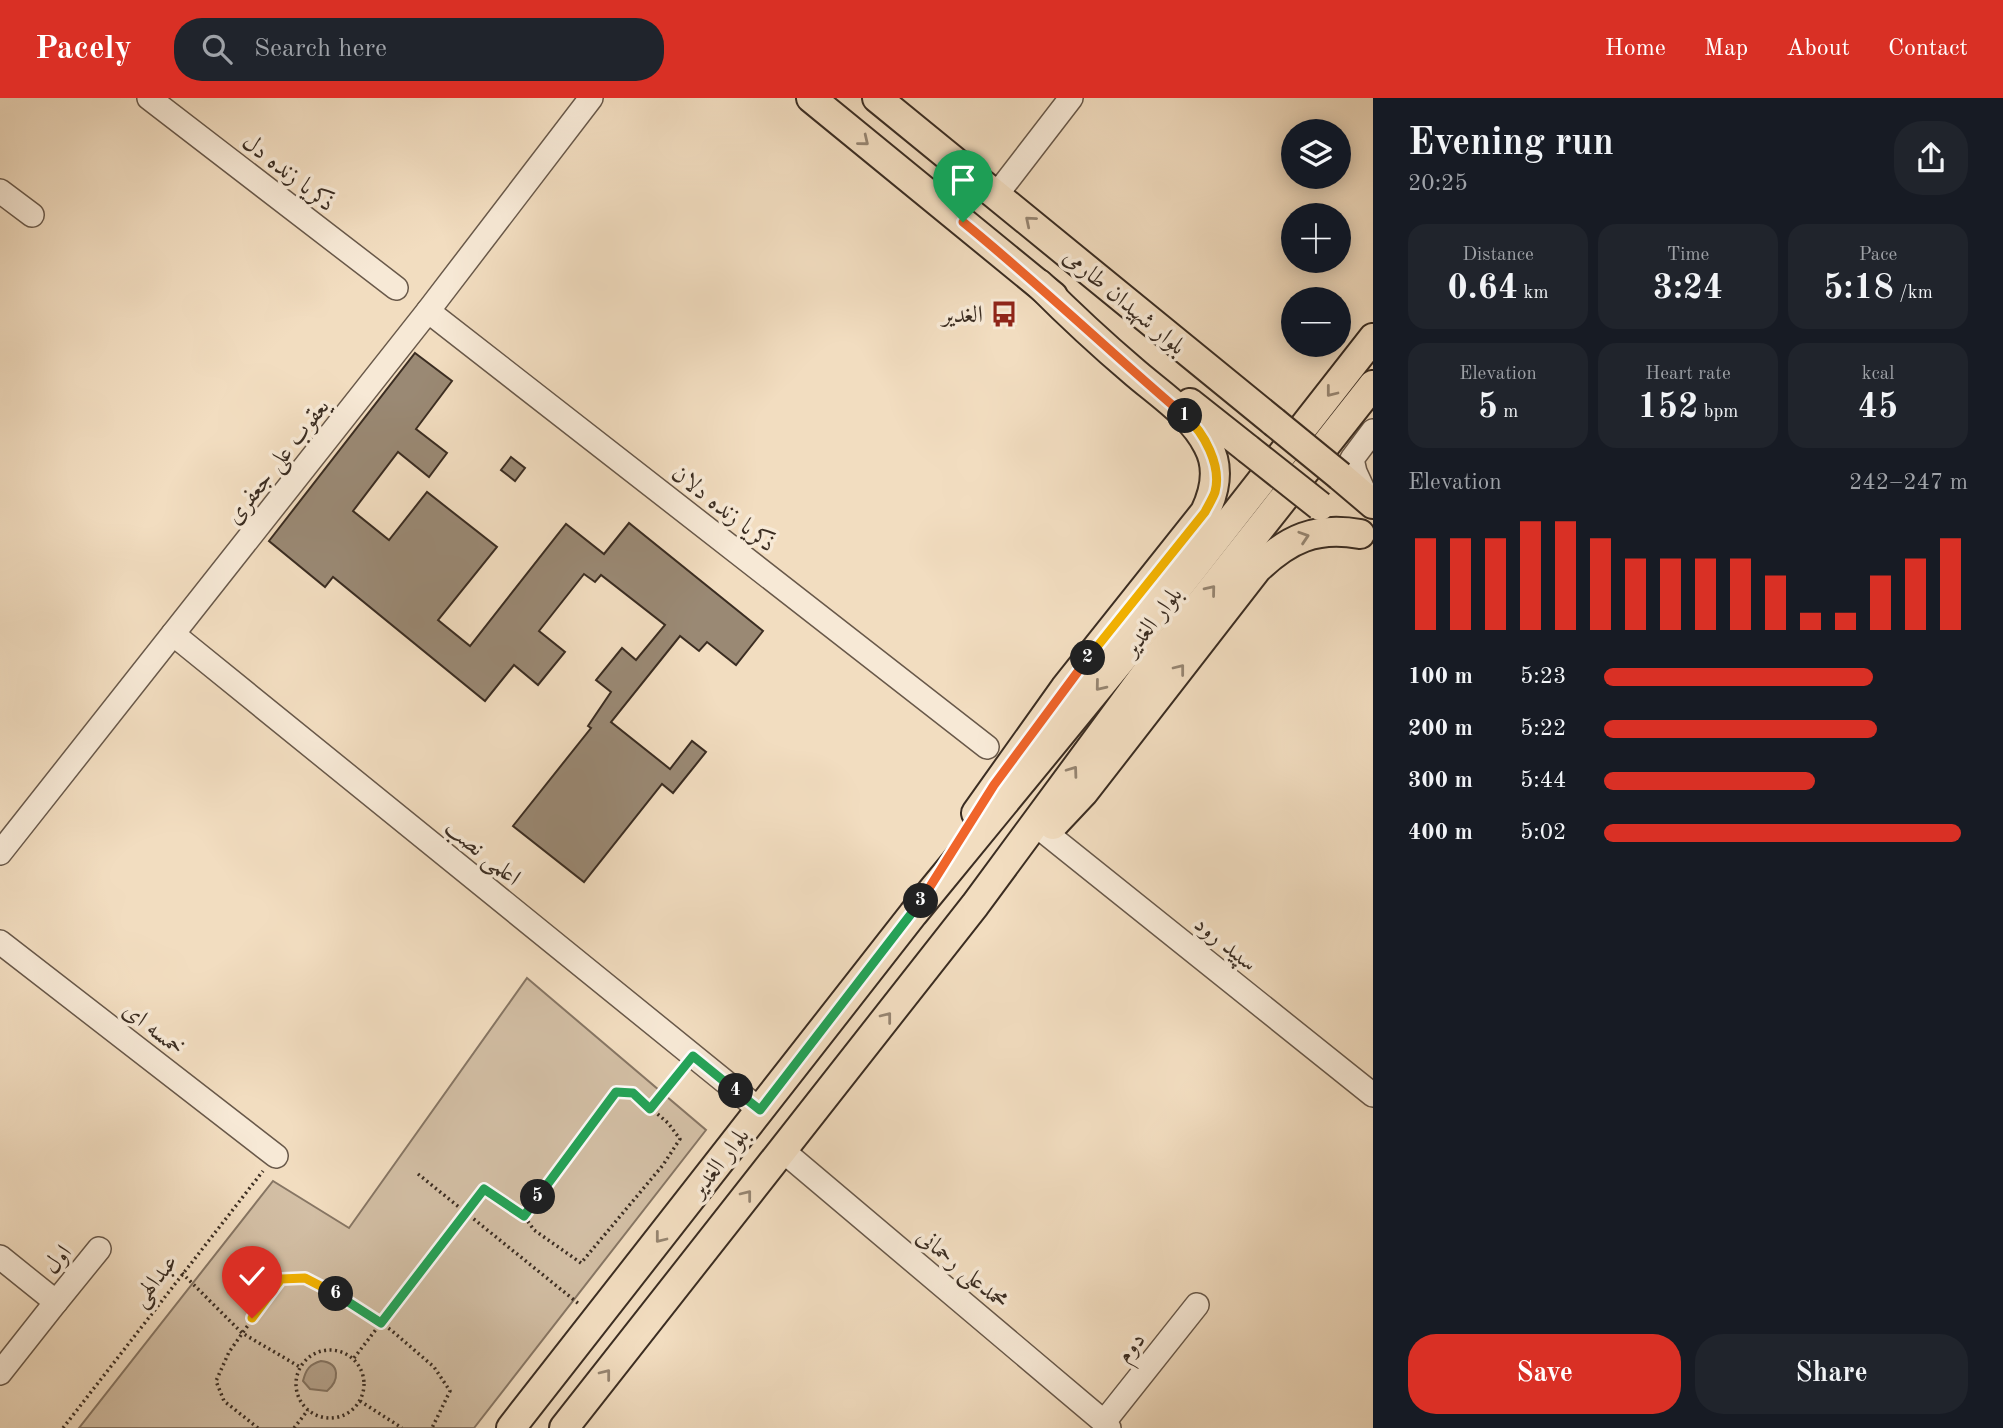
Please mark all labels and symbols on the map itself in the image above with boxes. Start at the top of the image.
street label: ذکریا زنده دل [237,128,340,218]
one-way arrow [855,133,868,145]
pin [933,150,993,222]
one-way arrow [1025,217,1037,230]
street label: بلوار شهیدان طارمی [1057,245,1189,361]
bus stop icon: الغدیر [989,299,1019,329]
place label: الغدیر [939,304,983,328]
one-way arrow [1327,384,1340,396]
street label: یعقوب علی جعفری [222,394,338,531]
pin: 1 [1168,398,1202,434]
street label: ذکریا زنده دلان [666,459,781,558]
one-way arrow [1298,531,1310,546]
street label: بلوار الغدیر [1117,583,1189,664]
one-way arrow [1203,586,1215,599]
pin: 2 [1070,640,1106,676]
one-way arrow [1171,664,1184,677]
one-way arrow [1096,678,1108,691]
one-way arrow [1065,767,1078,779]
street label: اعلمی نصب [437,816,524,893]
pin: 3 [904,884,939,918]
street label: سپید رود [1187,912,1261,979]
street label: خمسه ای [118,998,188,1061]
one-way arrow [879,1012,892,1024]
pin: 4 [718,1074,754,1108]
street label: بلوار الغدیر [684,1124,756,1205]
pin: 5 [520,1180,556,1214]
one-way arrow [738,1191,751,1203]
street label: محمدعلی رحمانی [910,1225,1012,1317]
one-way arrow [655,1230,668,1242]
street label: اول [40,1241,77,1279]
pin [222,1246,282,1318]
street label: عبدالهی [128,1251,186,1314]
pin: 6 [318,1276,354,1312]
street label: دوم [1112,1329,1156,1372]
one-way arrow [598,1370,611,1382]

